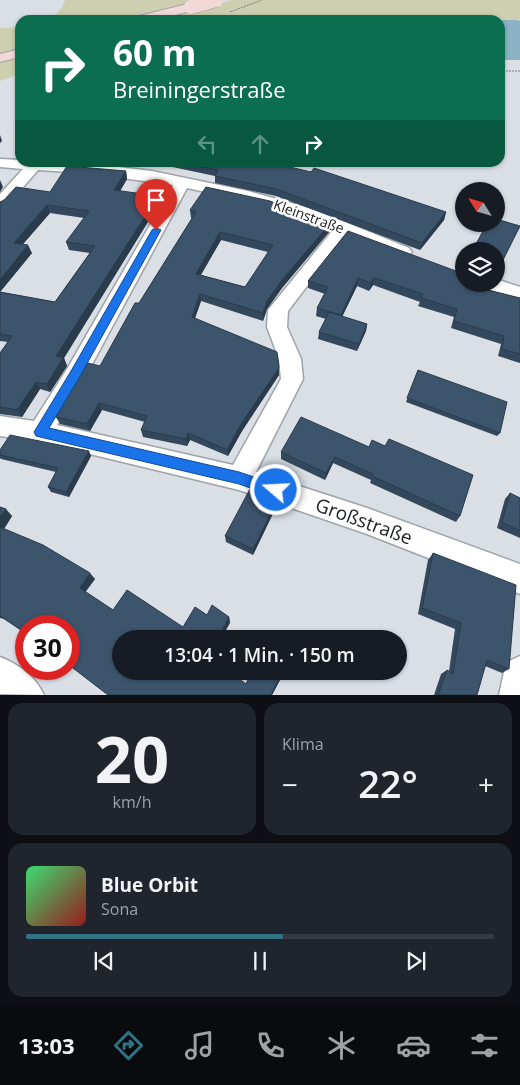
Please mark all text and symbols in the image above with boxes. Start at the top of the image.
text: 60 m [113,29,196,76]
icon: right [30,35,95,100]
text: Breiningerstraße [113,74,286,104]
icon: left [193,130,221,158]
icon: ahead [246,130,274,158]
icon: right [299,130,327,158]
pin [135,179,177,230]
north arrow [455,182,505,232]
map controls [455,182,505,292]
icon: arrive [142,186,170,214]
street label: Kleinstraße [271,194,347,238]
button: layers [455,242,505,292]
position arrow [249,463,301,515]
street label: Großstraße [312,491,416,551]
speed limit sign: 30 [15,615,80,680]
text: 13:04 · 1 Min. · 150 m [164,642,355,668]
text: 20 [95,714,169,802]
text: Klima [282,733,324,755]
text: 22° [358,757,418,809]
text: − [282,765,298,803]
text: + [478,765,494,803]
text: km/h [113,791,151,813]
text: Blue Orbit [101,872,198,898]
text: Sona [101,898,138,920]
icon: previous [90,947,118,975]
icon: pause [246,947,274,975]
icon: next [402,947,430,975]
icon: directions [111,1028,146,1063]
icon: music [182,1028,217,1063]
icon: phone [253,1028,288,1063]
icon: climate [324,1028,359,1063]
icon: car [396,1028,431,1063]
icon: filters [467,1028,502,1063]
text: 13:03 [18,1030,75,1060]

